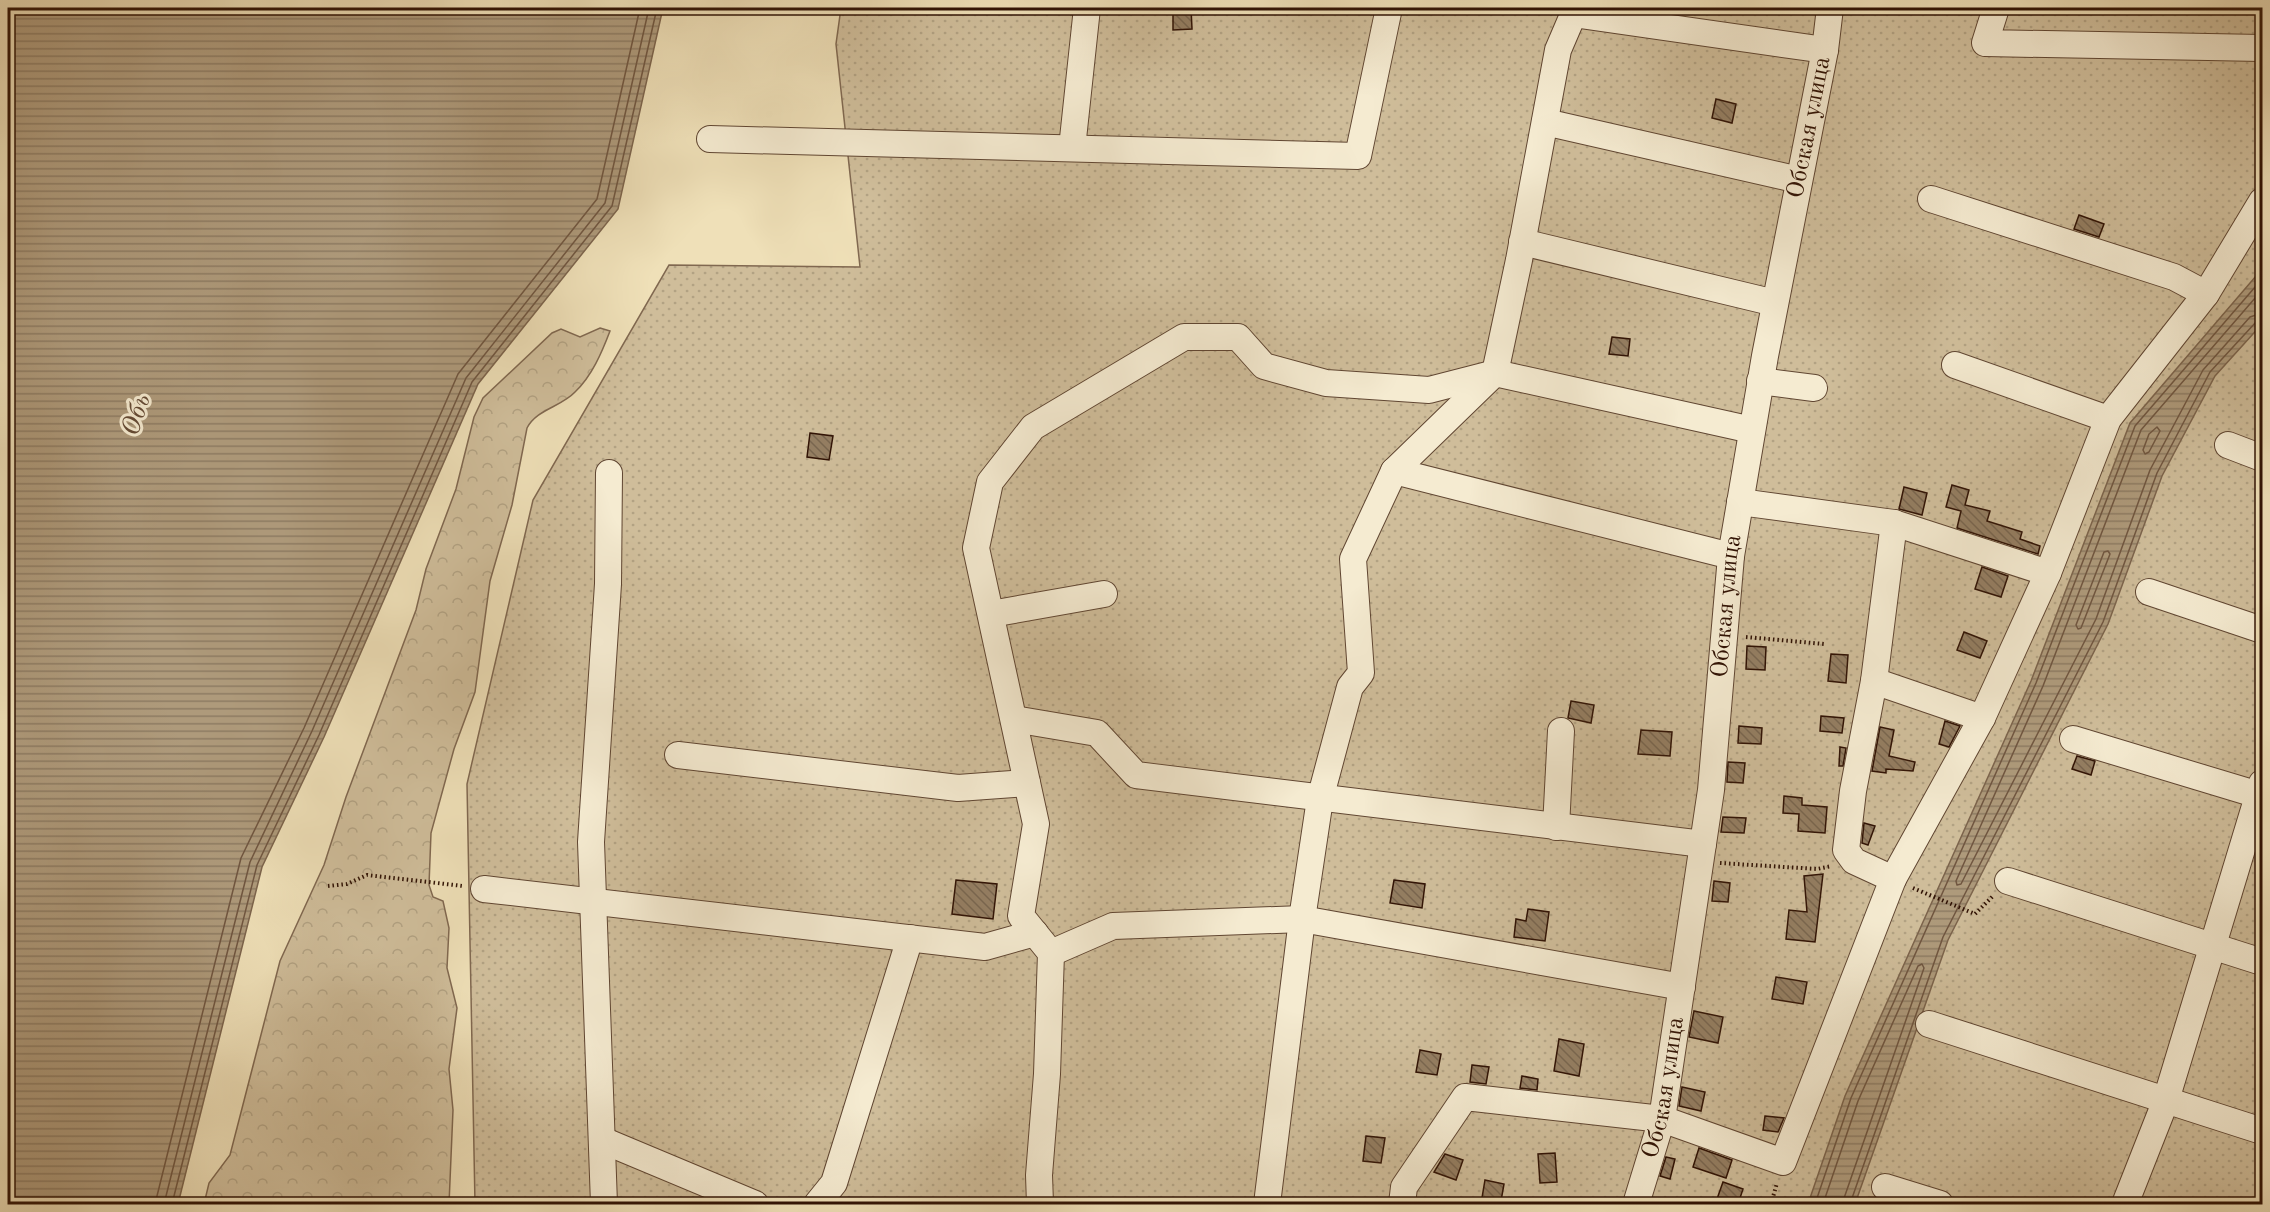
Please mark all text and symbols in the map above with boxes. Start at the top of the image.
street label: Обская улица [1784,55,1835,200]
water label: Обь [118,391,156,439]
street label: Обская улица [1709,533,1746,679]
street label: Обская улица [1639,1015,1689,1161]

